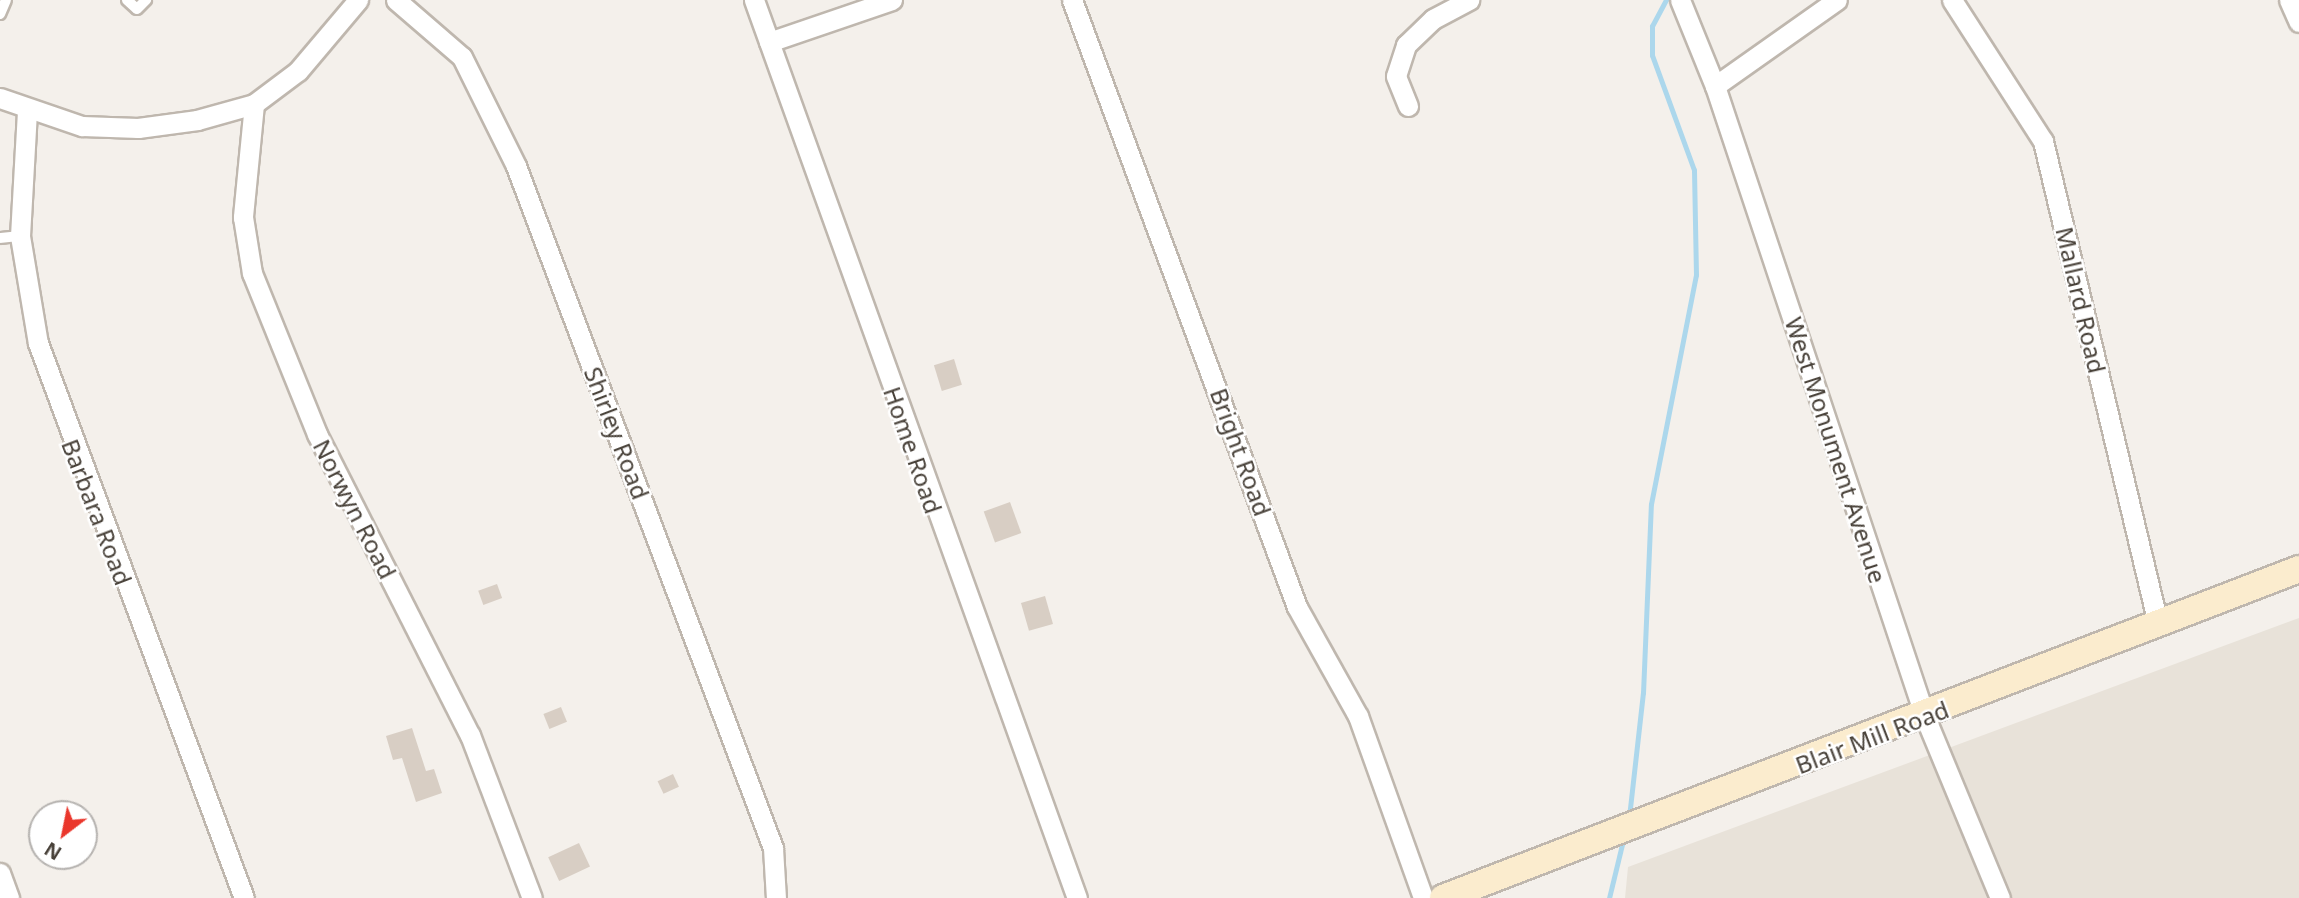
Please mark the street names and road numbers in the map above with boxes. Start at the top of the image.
street label: Mallard Road [2050,224,2112,376]
street label: West Monument Avenue [1779,313,1893,587]
street label: Shirley Road [579,363,655,503]
street label: Home Road [878,383,948,517]
street label: Bright Road [1205,384,1277,520]
street label: Barbara Road [56,435,138,589]
street label: Norwyn Road [308,435,402,583]
street label: Blair Mill Road [1791,695,1953,779]

